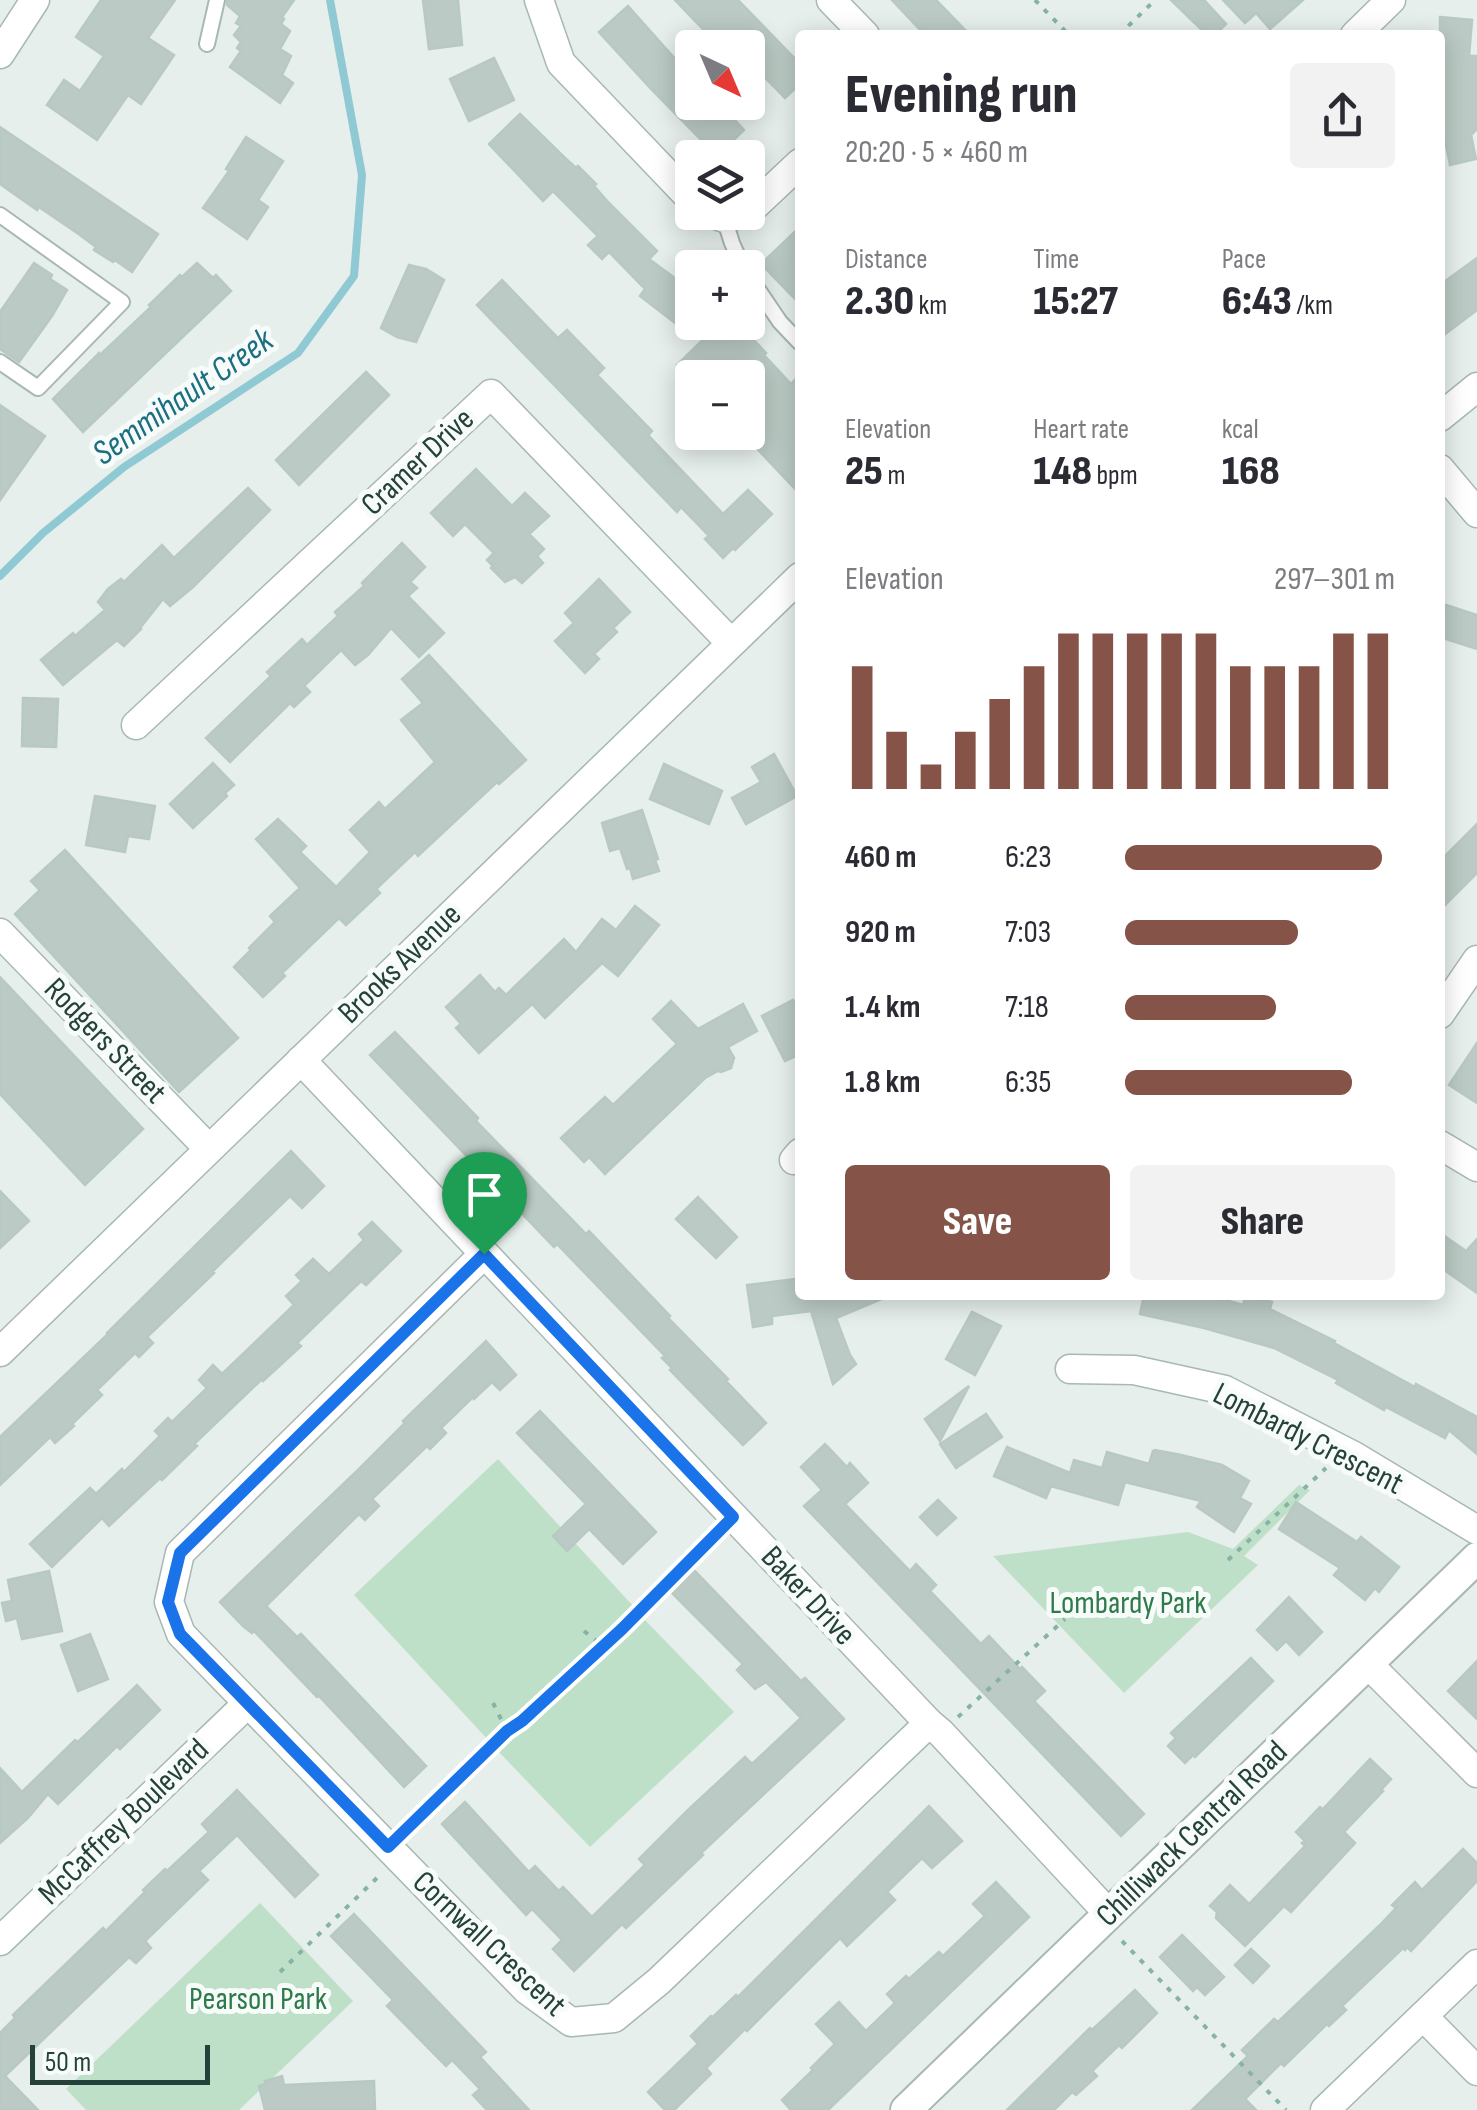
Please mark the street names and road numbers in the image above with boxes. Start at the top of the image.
street label: Cramer Drive [354,400,482,524]
street label: Brooks Avenue [330,896,470,1032]
street label: Rodgers Street [36,970,174,1112]
street label: Lombardy Crescent [1206,1374,1410,1504]
street label: Baker Drive [752,1538,864,1654]
street label: McCaffrey Boulevard [31,1731,217,1913]
street label: Chilliwack Central Road [1088,1733,1296,1935]
street label: Cornwall Crescent [404,1863,574,2025]

